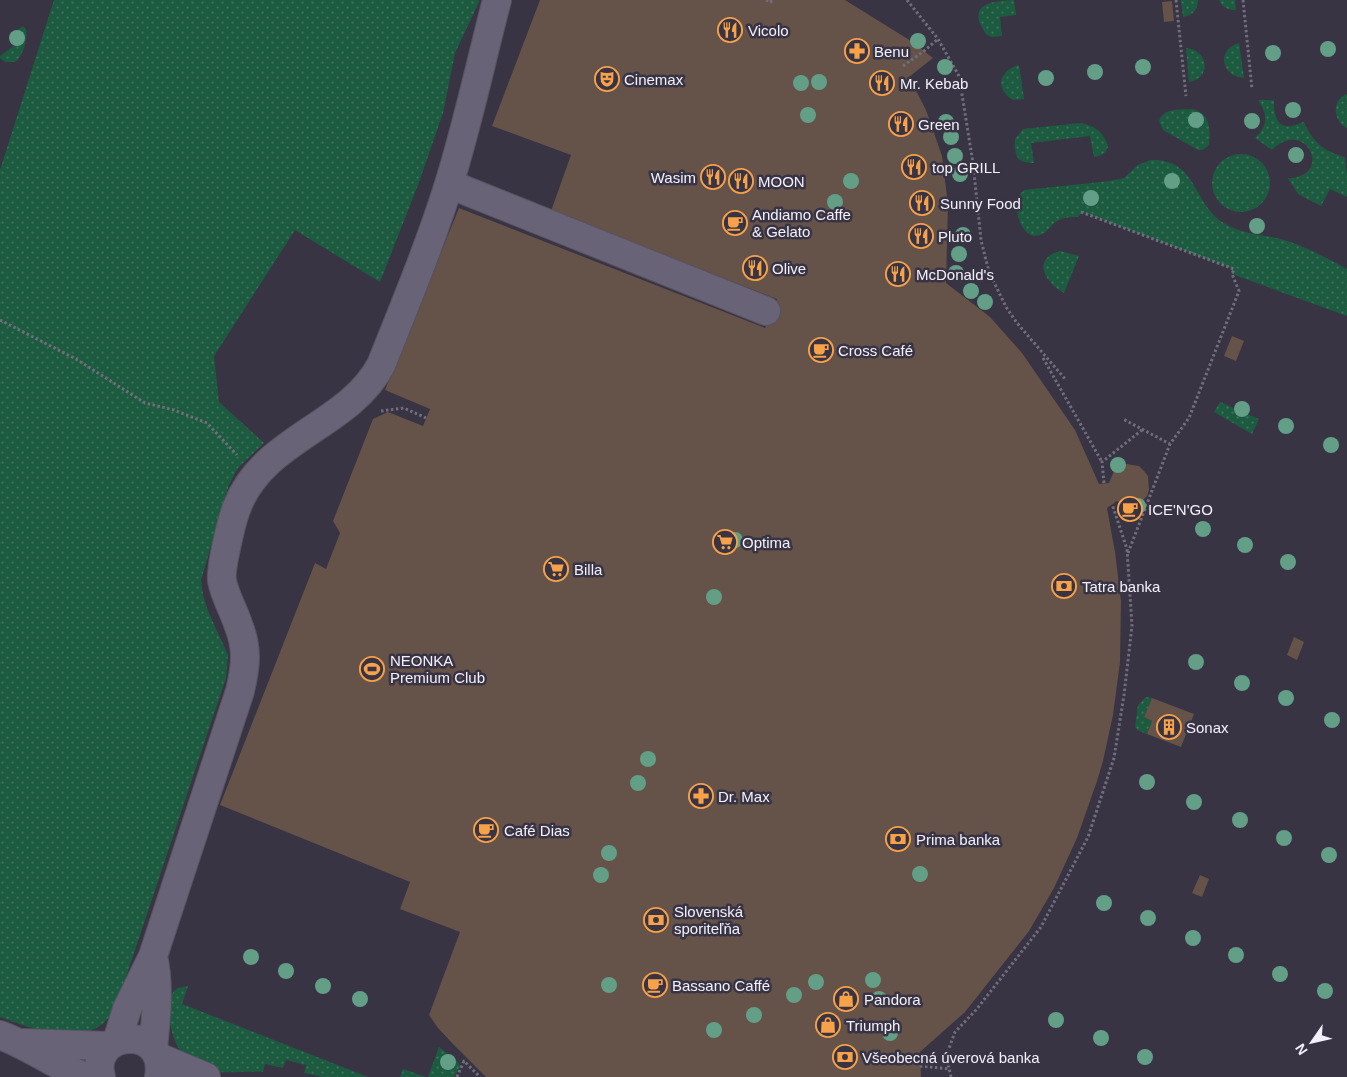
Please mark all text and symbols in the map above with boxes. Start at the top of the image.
restaurant icon: Vicolo [717,17,743,43]
place label: Vicolo [748,22,789,39]
pharmacy icon: Benu [844,38,870,64]
place label: Benu [874,43,909,60]
theatre icon: Cinemax [594,66,620,92]
restaurant icon: Mr. Kebab [869,70,895,96]
place label: Cinemax [624,71,684,88]
place label: Mr. Kebab [900,75,968,92]
restaurant icon: Green [888,111,914,137]
place label: Green [918,116,960,133]
restaurant icon: top GRILL [901,154,927,180]
place label: top GRILL [932,159,1000,176]
restaurant icon: Wasim [700,164,726,190]
restaurant icon: MOON [728,168,754,194]
place label: Wasim [651,169,696,186]
place label: MOON [758,173,805,190]
restaurant icon: Sunny Food [909,190,935,216]
place label: Sunny Food [940,195,1021,212]
place label: Andiamo Caffe & Gelato [752,206,851,240]
cafe icon: Andiamo Caffe & Gelato [722,210,748,236]
restaurant icon: Pluto [908,223,934,249]
place label: Pluto [938,228,972,245]
restaurant icon: Olive [742,255,768,281]
place label: Olive [772,260,806,277]
restaurant icon: McDonald's [885,261,911,287]
place label: McDonald's [916,266,994,283]
cafe icon: Cross Café [808,337,834,363]
place label: Cross Café [838,342,913,359]
cafe icon: ICE'N'GO [1117,496,1143,522]
place label: ICE'N'GO [1148,501,1213,518]
supermarket icon: Optima [712,529,738,555]
place label: Optima [742,534,791,551]
supermarket icon: Billa [543,556,569,582]
place label: Billa [574,561,603,578]
bank icon: Tatra banka [1051,573,1077,599]
place label: Tatra banka [1082,578,1161,595]
place label: NEONKA Premium Club [390,652,485,686]
sports icon: NEONKA Premium Club [359,656,385,682]
building icon: Sonax [1156,714,1182,740]
place label: Sonax [1186,719,1229,736]
pharmacy icon: Dr. Max [688,783,714,809]
place label: Dr. Max [718,788,770,805]
cafe icon: Café Dias [473,817,499,843]
place label: Café Dias [504,822,570,839]
bank icon: Prima banka [885,826,911,852]
place label: Prima banka [916,831,1001,848]
place label: Slovenská sporiteľňa [674,903,744,937]
bank icon: Slovenská sporiteľňa [643,907,669,933]
cafe icon: Bassano Caffé [642,972,668,998]
place label: Bassano Caffé [672,977,770,994]
shop icon: Pandora [833,986,859,1012]
place label: Pandora [864,991,921,1008]
shop icon: Triumph [815,1012,841,1038]
place label: Triumph [846,1017,900,1034]
north arrow [1287,1017,1337,1067]
text: N [1292,1041,1311,1058]
bank icon: Všeobecná úverová banka [832,1044,858,1070]
place label: Všeobecná úverová banka [862,1049,1040,1066]

